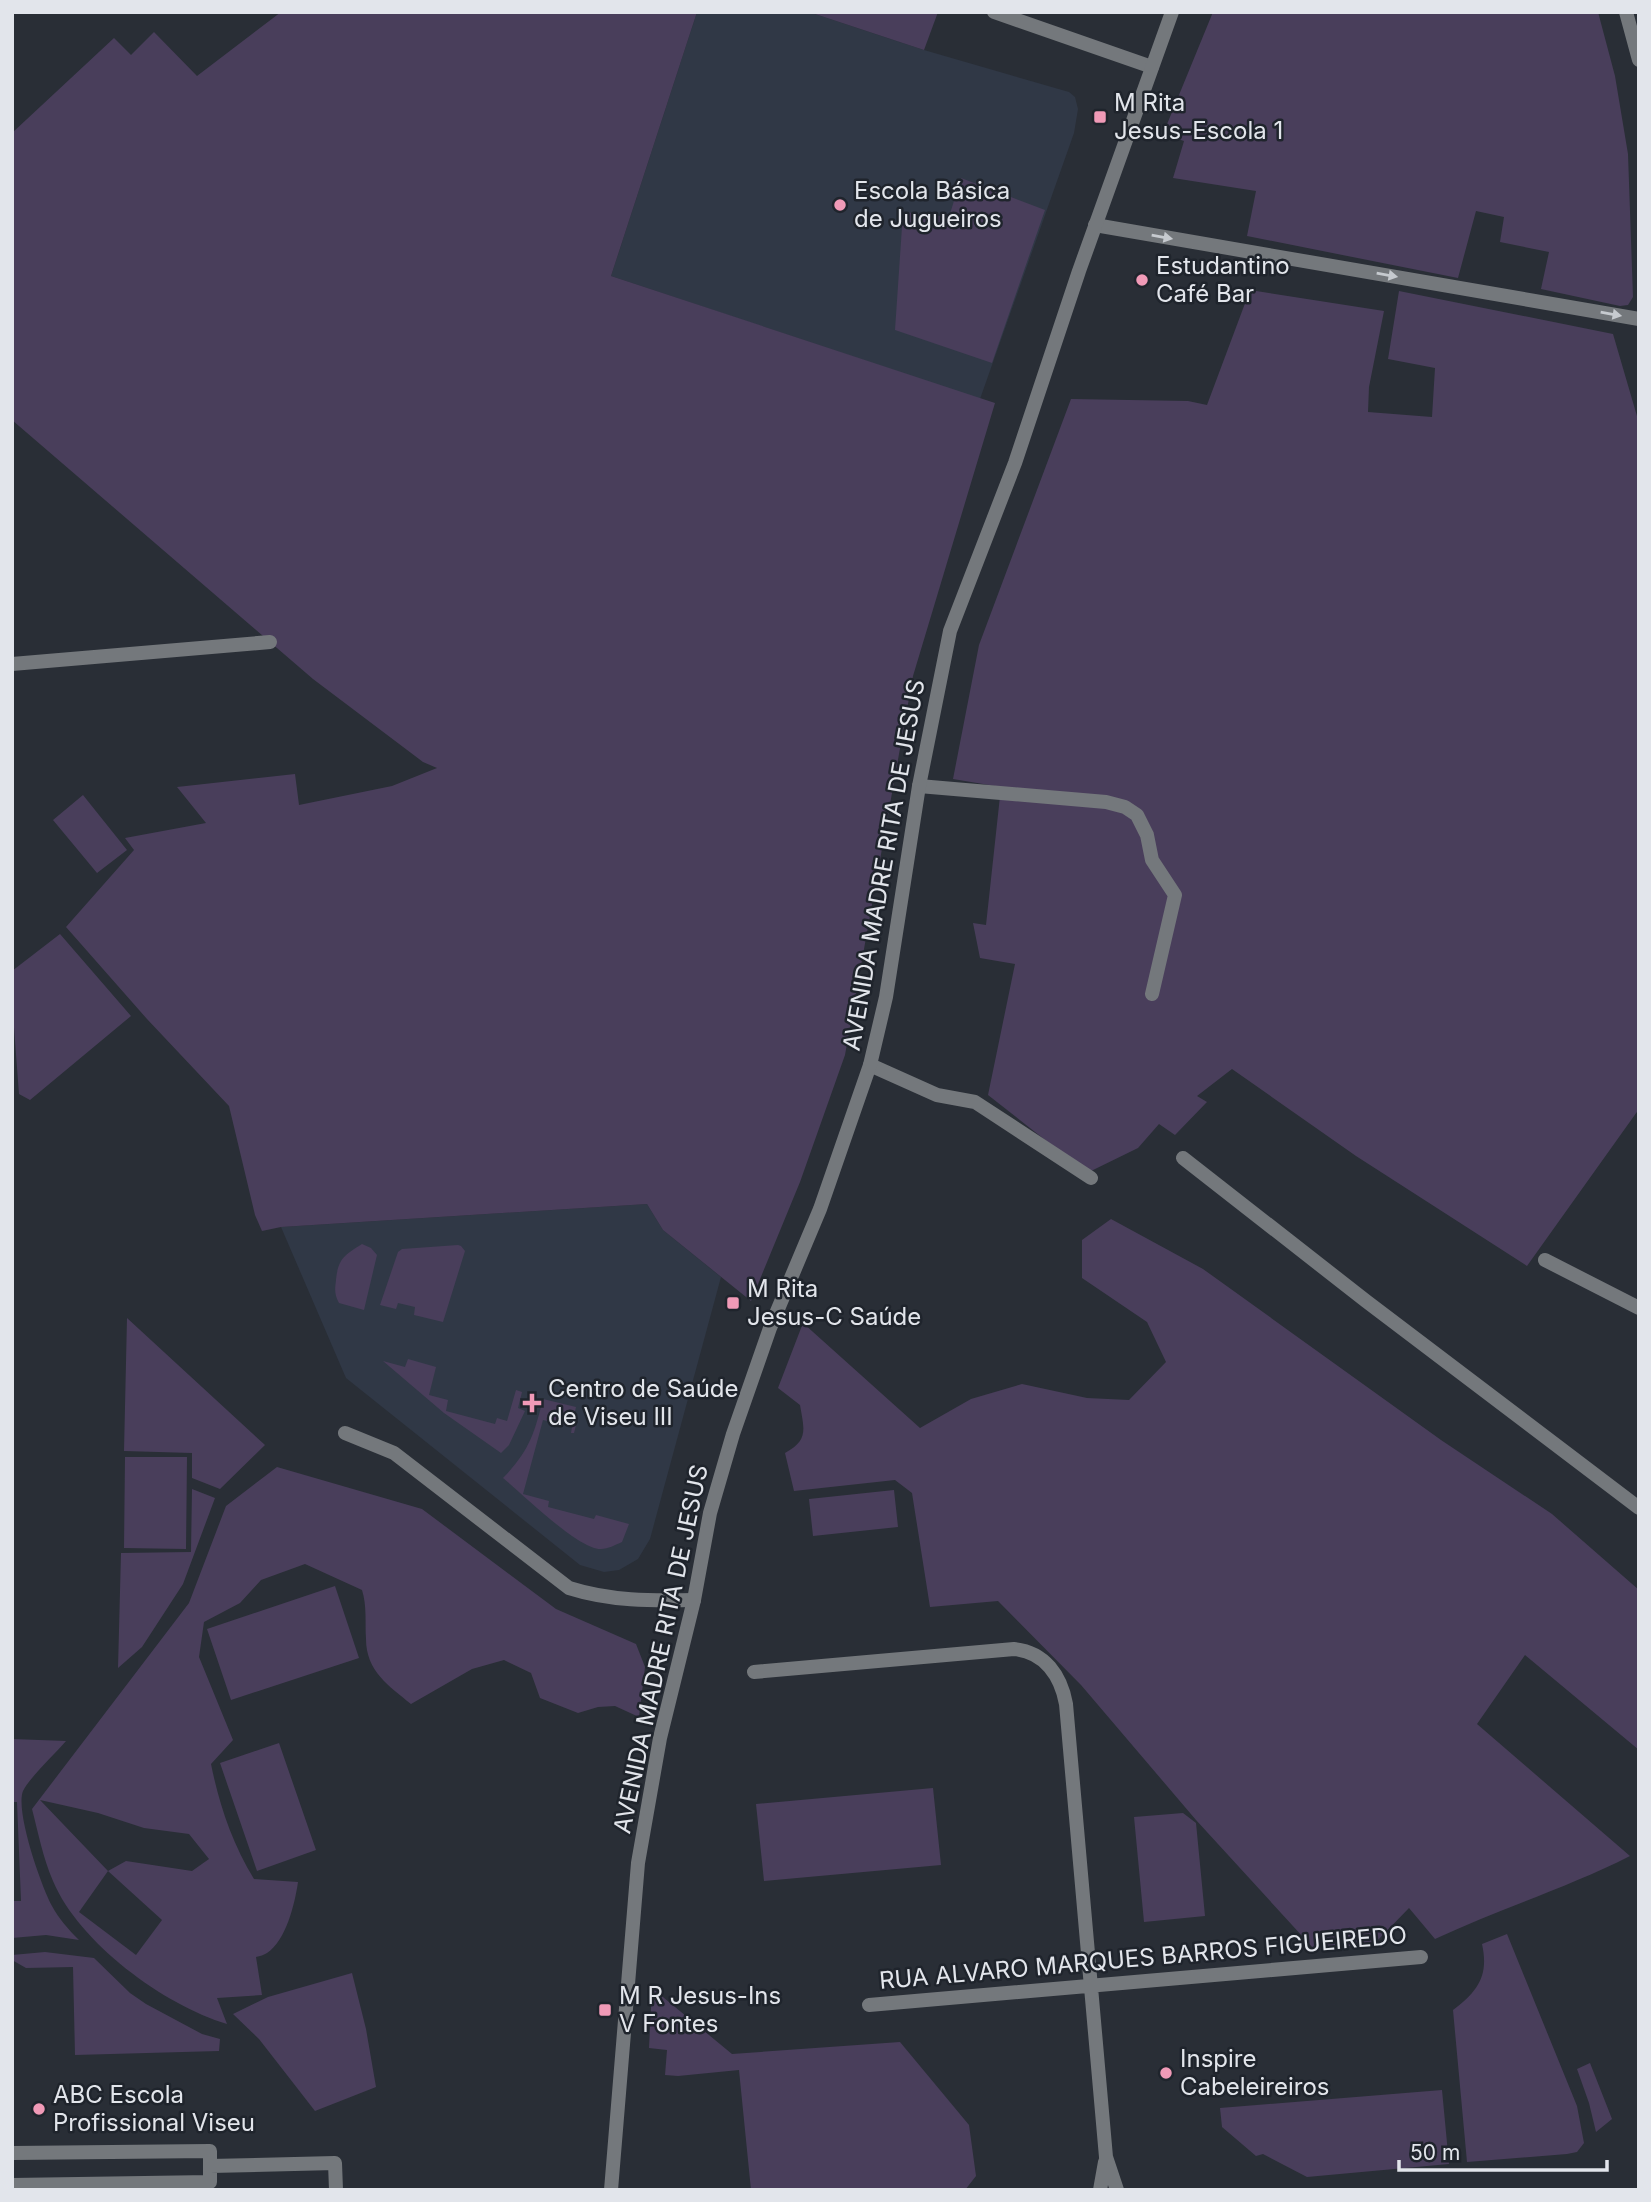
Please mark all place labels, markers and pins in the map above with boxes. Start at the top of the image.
place label: M Rita Jesus-Escola 1 [1114,88,1283,145]
marker: M Rita Jesus-Escola 1 [1092,109,1108,125]
place label: Escola Básica de Jugueiros [854,176,1010,233]
marker: Escola Básica de Jugueiros [832,197,848,213]
place label: Estudantino Café Bar [1156,251,1290,308]
marker: Estudantino Café Bar [1134,272,1150,288]
place label: M Rita Jesus-C Saúde [747,1274,921,1331]
marker: M Rita Jesus-C Saúde [725,1295,741,1311]
place label: Centro de Saúde de Viseu III [548,1374,739,1431]
marker: Centro de Saúde de Viseu III [522,1393,542,1413]
place label: M R Jesus-Ins V Fontes [619,1981,781,2038]
marker: M R Jesus-Ins V Fontes [597,2002,613,2018]
place label: Inspire Cabeleireiros [1180,2044,1329,2101]
marker: Inspire Cabeleireiros [1158,2065,1174,2081]
place label: ABC Escola Profissional Viseu [53,2080,255,2137]
marker: ABC Escola Profissional Viseu [31,2101,47,2117]

